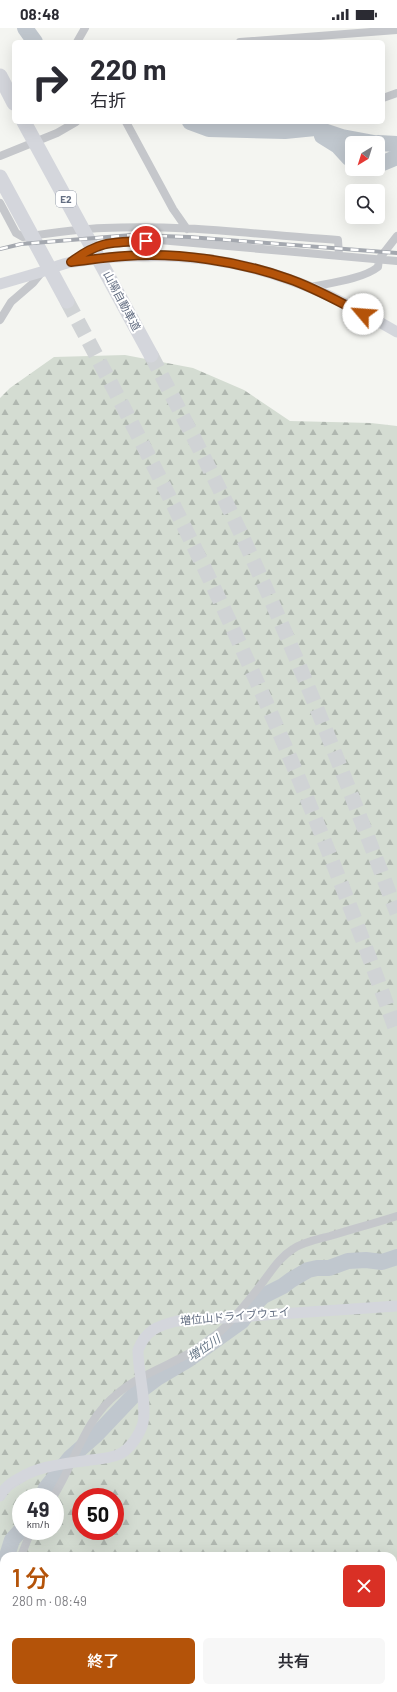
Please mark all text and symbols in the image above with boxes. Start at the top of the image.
text: 08:48 [20,5,59,23]
text: 220 m [90,52,166,86]
icon: right [24,56,76,108]
text: 右折 [90,89,126,111]
north arrow [345,136,385,176]
map controls [345,136,385,224]
button: search [345,184,385,224]
road number: E2 [56,191,76,207]
pin [129,224,163,258]
icon: arrive [135,230,157,252]
street label: 山陽自動車道 [101,269,144,333]
position arrow [342,293,384,335]
street label: 増位山ドライブウェイ [180,1304,290,1327]
water label: 増位川 [185,1330,224,1363]
speed limit sign: 50 [72,1488,124,1540]
text: 49 [27,1497,49,1521]
text: km/h [27,1518,49,1530]
text: 1 分 [12,1563,49,1592]
button: close [343,1565,385,1607]
text: 280 m · 08:49 [12,1593,87,1609]
button: 終了 [12,1638,195,1684]
button: 共有 [203,1638,385,1684]

